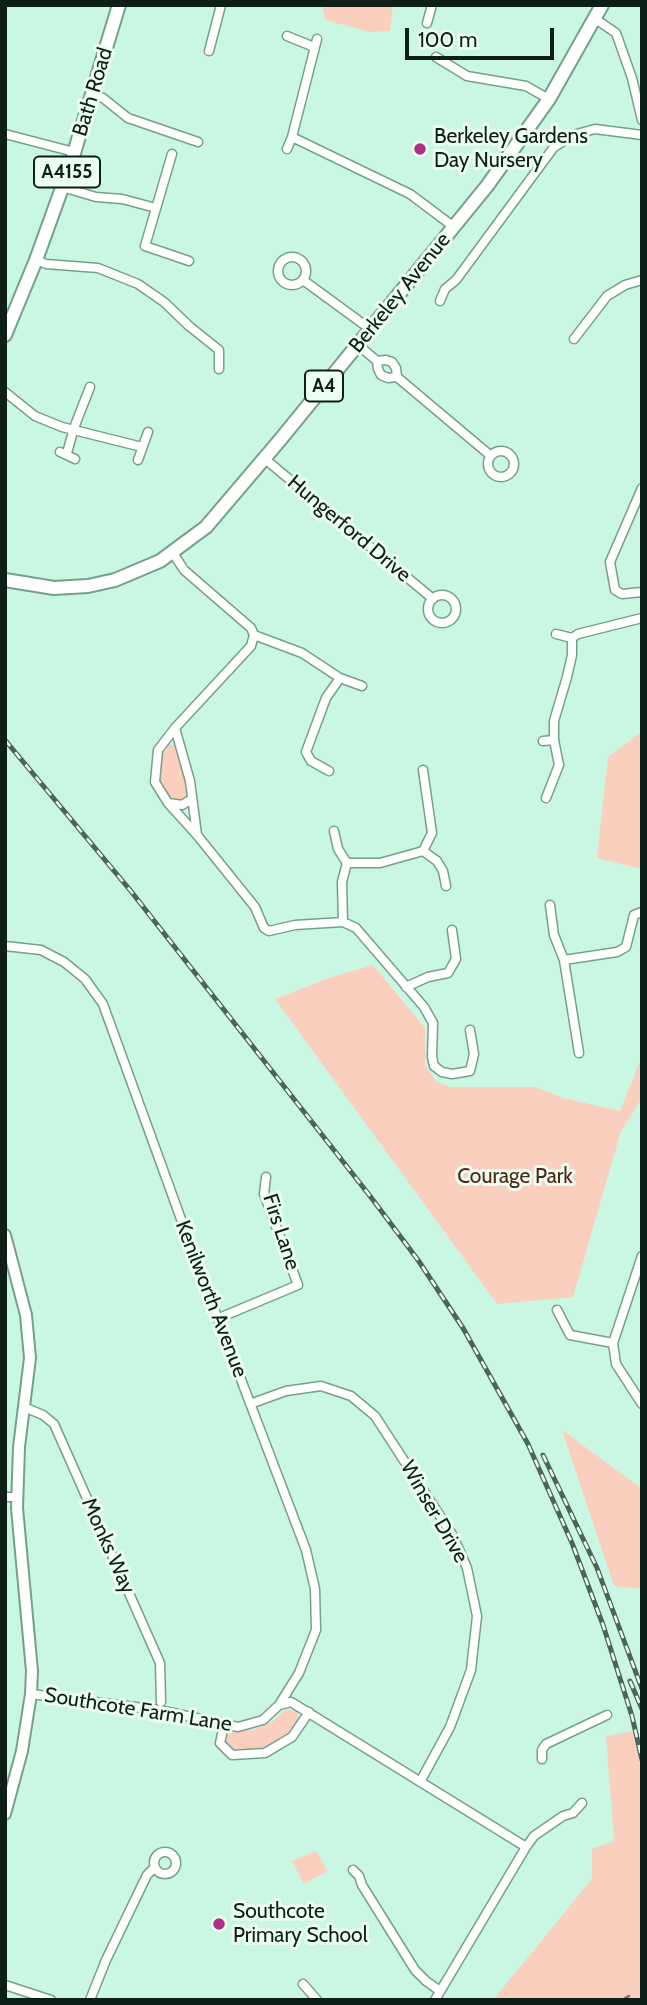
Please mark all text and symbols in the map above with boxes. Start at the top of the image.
scale bar [409,14,558,58]
text: 100 m [418,27,477,52]
street label: Bath Road [68,45,118,139]
place label: Berkeley Gardens Day Nursery [434,124,588,174]
marker: Berkeley Gardens Day Nursery [412,141,428,157]
road number: A4155 [34,156,100,188]
street label: Berkeley Avenue [344,228,456,358]
road number: A4 [305,370,343,402]
street label: Hungerford Drive [282,470,416,588]
park label: Courage Park [457,1164,573,1190]
street label: Firs Lane [257,1191,305,1273]
street label: Kenilworth Avenue [169,1217,253,1381]
street label: Winser Drive [395,1456,473,1568]
street label: Monks Way [76,1494,140,1598]
street label: Southcote Farm Lane [43,1683,233,1737]
place label: Southcote Primary School [233,1899,368,1949]
marker: Southcote Primary School [211,1916,227,1932]

